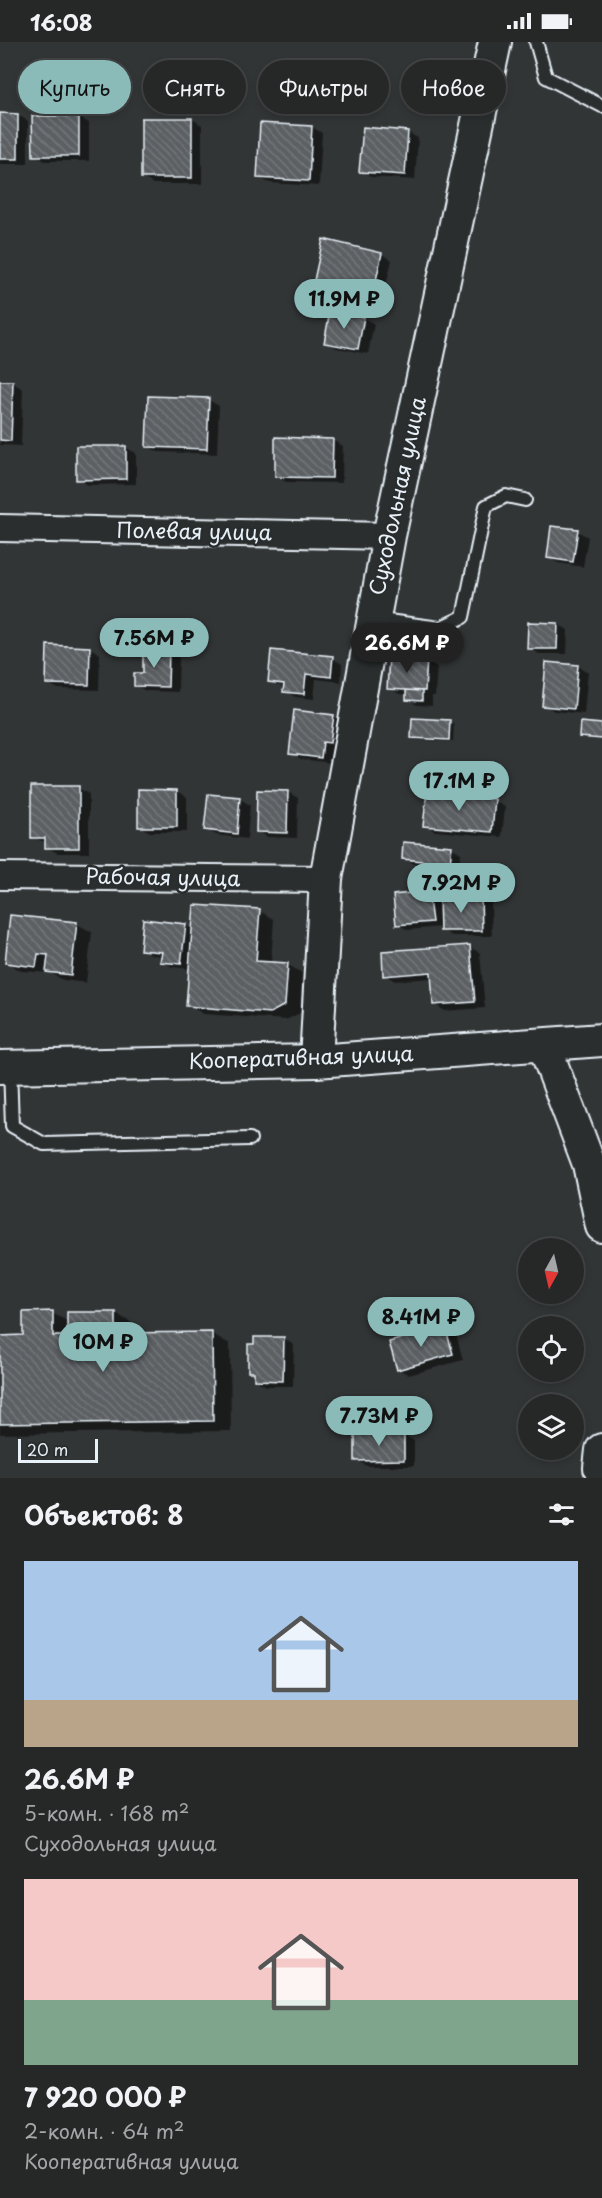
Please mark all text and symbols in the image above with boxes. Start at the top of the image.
text: 16:08 [30,5,93,38]
chip: Купить [18,60,131,114]
chip: Снять [143,60,246,114]
chip: Фильтры [258,60,389,114]
chip: Новое [401,60,506,114]
pin: 11.9M ₽ [289,279,399,330]
text: 11.9M ₽ [308,283,380,313]
street label: Суходольная улица [359,393,433,598]
street label: Полевая улица [116,513,273,547]
pin: 7.56M ₽ [99,618,209,669]
text: 7.56M ₽ [114,622,194,652]
pin: 26.6M ₽ [352,623,462,674]
text: 26.6M ₽ [365,627,449,657]
pin: 17.1M ₽ [404,761,514,812]
text: 17.1M ₽ [423,765,495,795]
street label: Рабочая улица [85,859,241,893]
pin: 7.92M ₽ [406,863,516,914]
text: 7.92M ₽ [421,867,501,897]
street label: Кооперативная улица [188,1036,415,1076]
north arrow [518,1238,584,1304]
map controls [518,1238,584,1460]
pin: 8.41M ₽ [366,1297,476,1348]
text: 8.41M ₽ [382,1301,460,1331]
button: locate [518,1316,584,1382]
pin: 10M ₽ [61,1322,145,1373]
text: 10M ₽ [73,1326,133,1356]
button: layers [518,1394,584,1460]
pin: 7.73M ₽ [324,1396,434,1447]
text: 7.73M ₽ [340,1400,418,1430]
scale bar [18,1436,98,1464]
text: 20 m [27,1437,68,1461]
text: Объектов: 8 [24,1495,184,1534]
icon: filters [545,1498,578,1531]
icon: home [247,1600,355,1708]
text: 26.6M ₽ [24,1759,134,1798]
text: 5-комн. · 168 m² [24,1798,189,1828]
text: Суходольная улица [24,1828,217,1858]
icon: home [247,1918,355,2026]
text: 7 920 000 ₽ [24,2077,186,2116]
text: 2-комн. · 64 m² [24,2116,184,2146]
text: Кооперативная улица [24,2146,238,2176]

